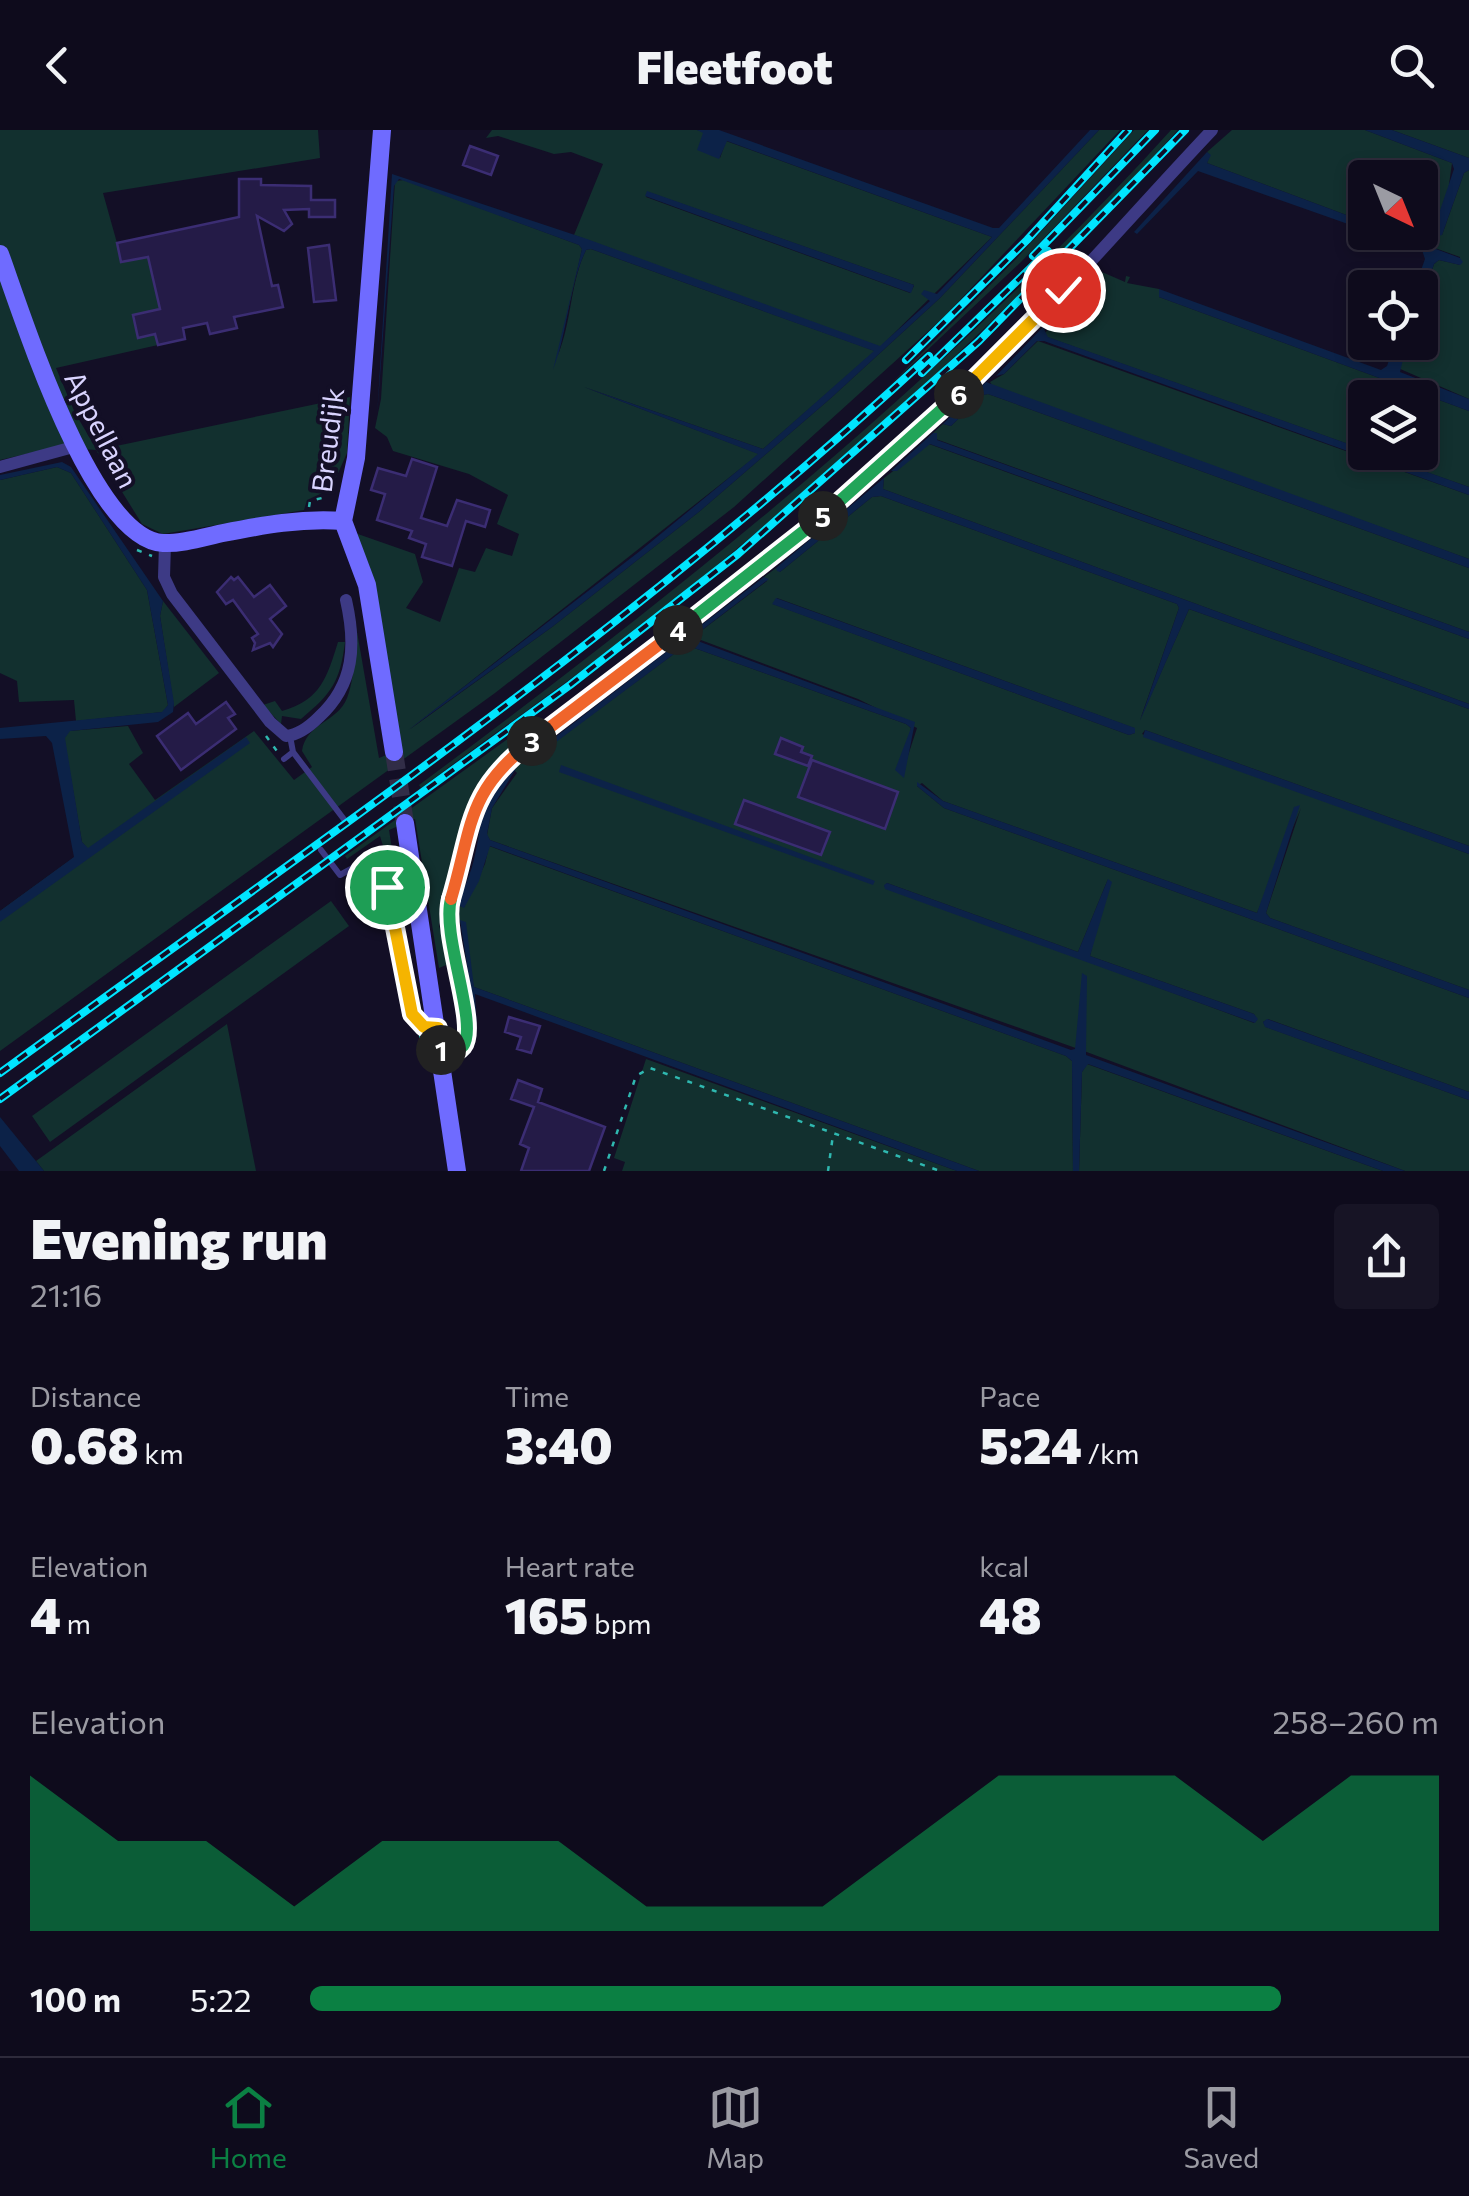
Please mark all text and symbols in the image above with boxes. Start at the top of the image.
icon: back [30,38,85,93]
text: Fleetfoot [636,38,833,93]
icon: search [1384,38,1439,93]
north arrow [1348,160,1438,250]
map controls [1348,160,1438,470]
pin [1021,248,1106,333]
icon: check [1036,263,1091,318]
button: locate [1348,270,1438,360]
street label: Appellaan [58,365,146,493]
pin: 6 [934,369,984,419]
text: 6 [950,377,968,411]
button: layers [1348,380,1438,470]
street label: Breudijk [304,386,350,494]
pin: 5 [798,491,848,541]
text: 5 [815,499,831,533]
pin: 4 [653,605,703,655]
text: 4 [669,613,687,647]
pin: 3 [507,716,557,766]
text: 3 [524,724,540,758]
pin [345,845,430,930]
icon: arrive [360,860,415,915]
pin: 1 [416,1025,466,1075]
text: 1 [435,1033,447,1067]
text: Evening run [30,1203,328,1270]
button: share [1334,1204,1439,1309]
text: 21:16 [30,1274,102,1314]
text: Distance [30,1379,141,1413]
text: Time [505,1379,569,1413]
text: Pace [979,1379,1040,1413]
text: 0.68 [30,1413,139,1474]
text: 3:40 [505,1413,613,1474]
text: 5:24 [979,1413,1082,1474]
text: km [139,1436,184,1470]
text: /km [1082,1436,1140,1470]
text: Elevation [30,1549,148,1583]
text: Heart rate [505,1549,635,1583]
text: kcal [979,1549,1029,1583]
text: 4 [30,1583,61,1644]
text: 165 [505,1583,589,1644]
text: 48 [979,1583,1042,1644]
text: m [61,1606,91,1640]
text: bpm [589,1606,651,1640]
text: Elevation [30,1701,165,1741]
text: 258–260 m [1273,1701,1439,1741]
text: 100 m [30,1979,121,2019]
text: 5:22 [190,1979,251,2019]
tab: Home [210,2080,287,2174]
tab: Map [706,2080,764,2174]
tab: Saved [1184,2080,1259,2174]

